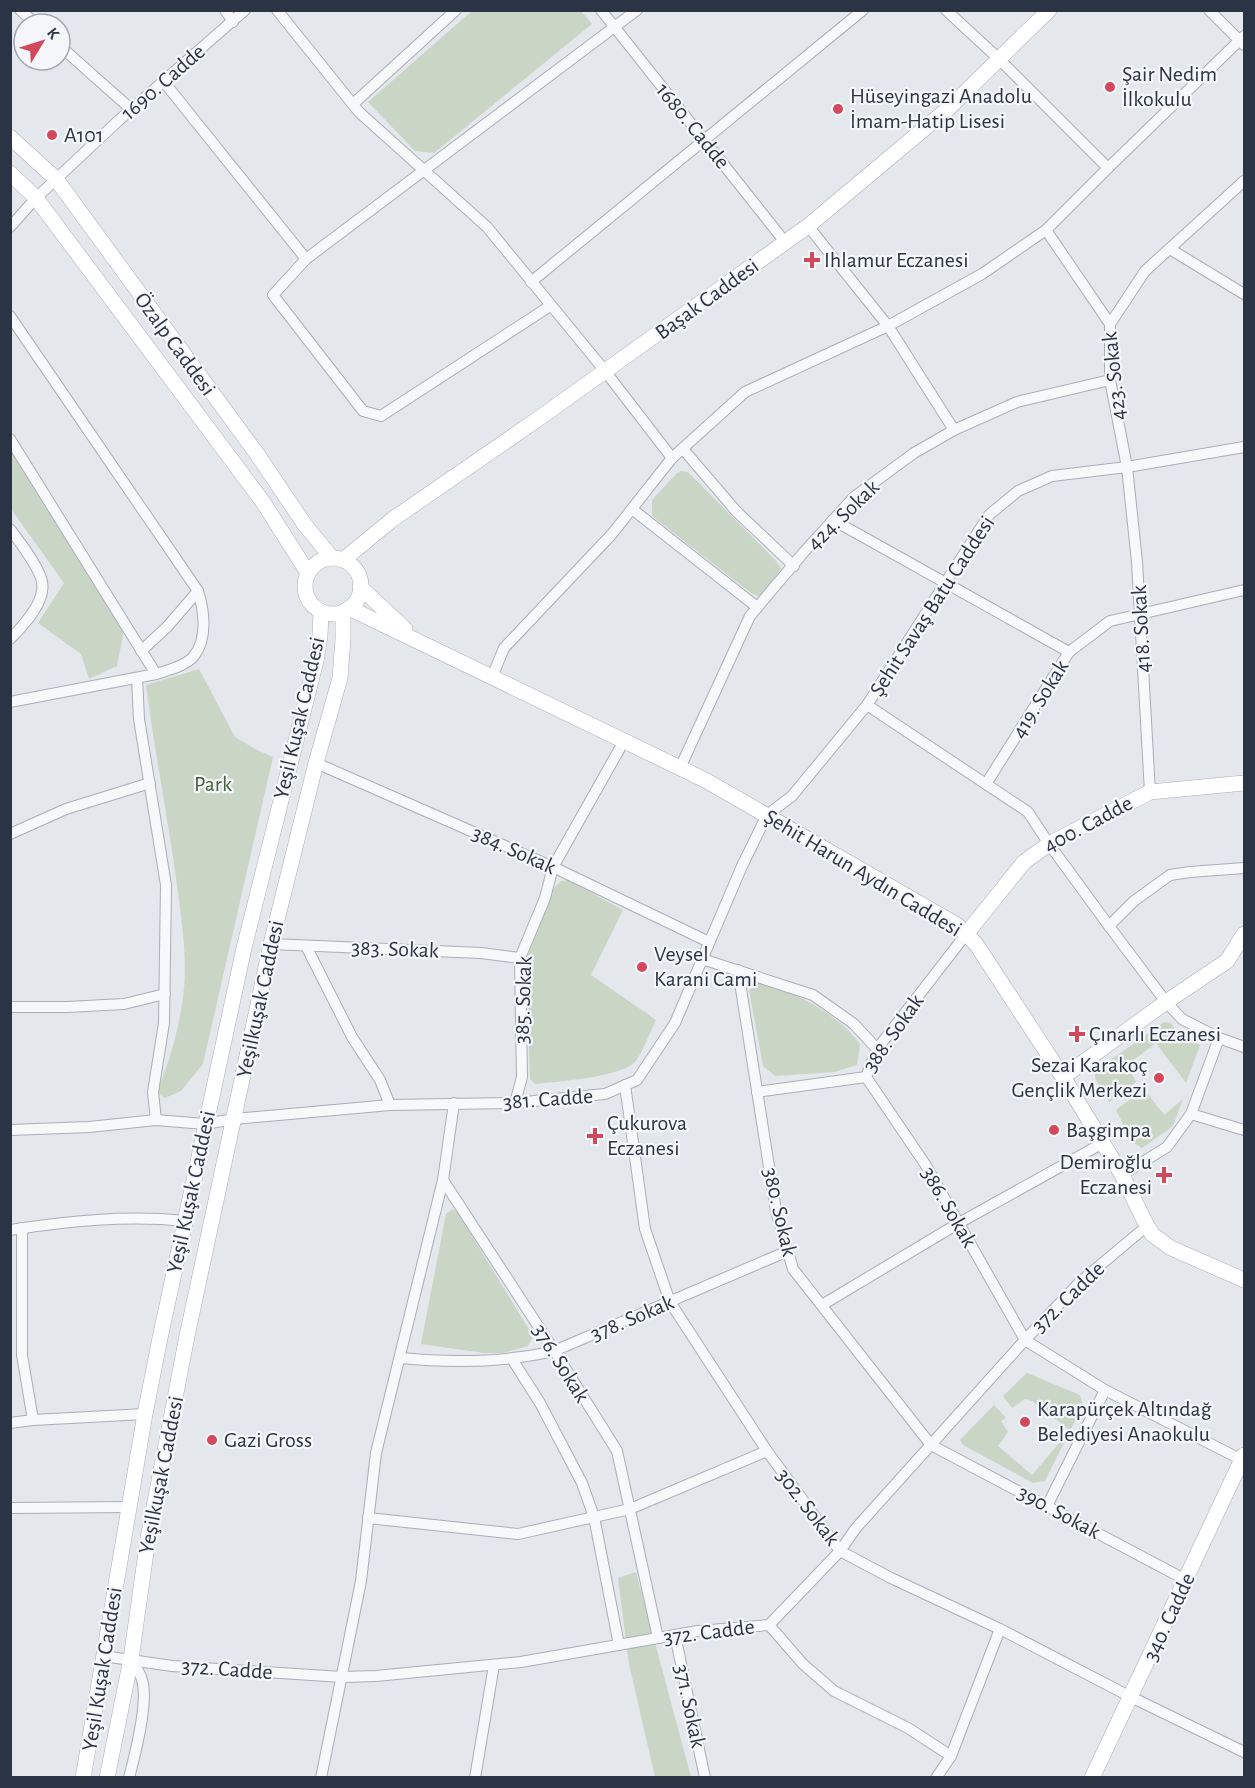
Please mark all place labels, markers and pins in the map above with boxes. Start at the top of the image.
place label: Şair Nedim İlkokulu [1122,63,1217,110]
marker: Şair Nedim İlkokulu [1103,80,1117,94]
place label: Hüseyingazi Anadolu İmam-Hatip Lisesi [850,85,1032,132]
marker: Hüseyingazi Anadolu İmam-Hatip Lisesi [831,102,845,116]
place label: A101 [64,124,103,146]
marker: A101 [45,128,59,142]
place label: Ihlamur Eczanesi [824,249,968,271]
marker: Ihlamur Eczanesi [805,253,819,267]
place label: Veysel Karani Cami [654,943,757,990]
marker: Veysel Karani Cami [635,960,649,974]
place label: Çınarlı Eczanesi [1089,1023,1221,1045]
marker: Çınarlı Eczanesi [1070,1027,1084,1041]
place label: Sezai Karakoç Gençlik Merkezi [1011,1054,1148,1101]
marker: Sezai Karakoç Gençlik Merkezi [1152,1071,1166,1085]
place label: Çukurova Eczanesi [607,1112,687,1159]
place label: Başgimpa [1066,1119,1151,1141]
marker: Başgimpa [1047,1123,1061,1137]
marker: Çukurova Eczanesi [588,1129,602,1143]
place label: Demiroğlu Eczanesi [1059,1151,1152,1198]
marker: Demiroğlu Eczanesi [1157,1168,1171,1182]
place label: Karapürçek Altındağ Belediyesi Anaokulu [1037,1398,1212,1445]
marker: Karapürçek Altındağ Belediyesi Anaokulu [1018,1415,1032,1429]
place label: Gazi Gross [224,1429,312,1451]
marker: Gazi Gross [205,1433,219,1447]

